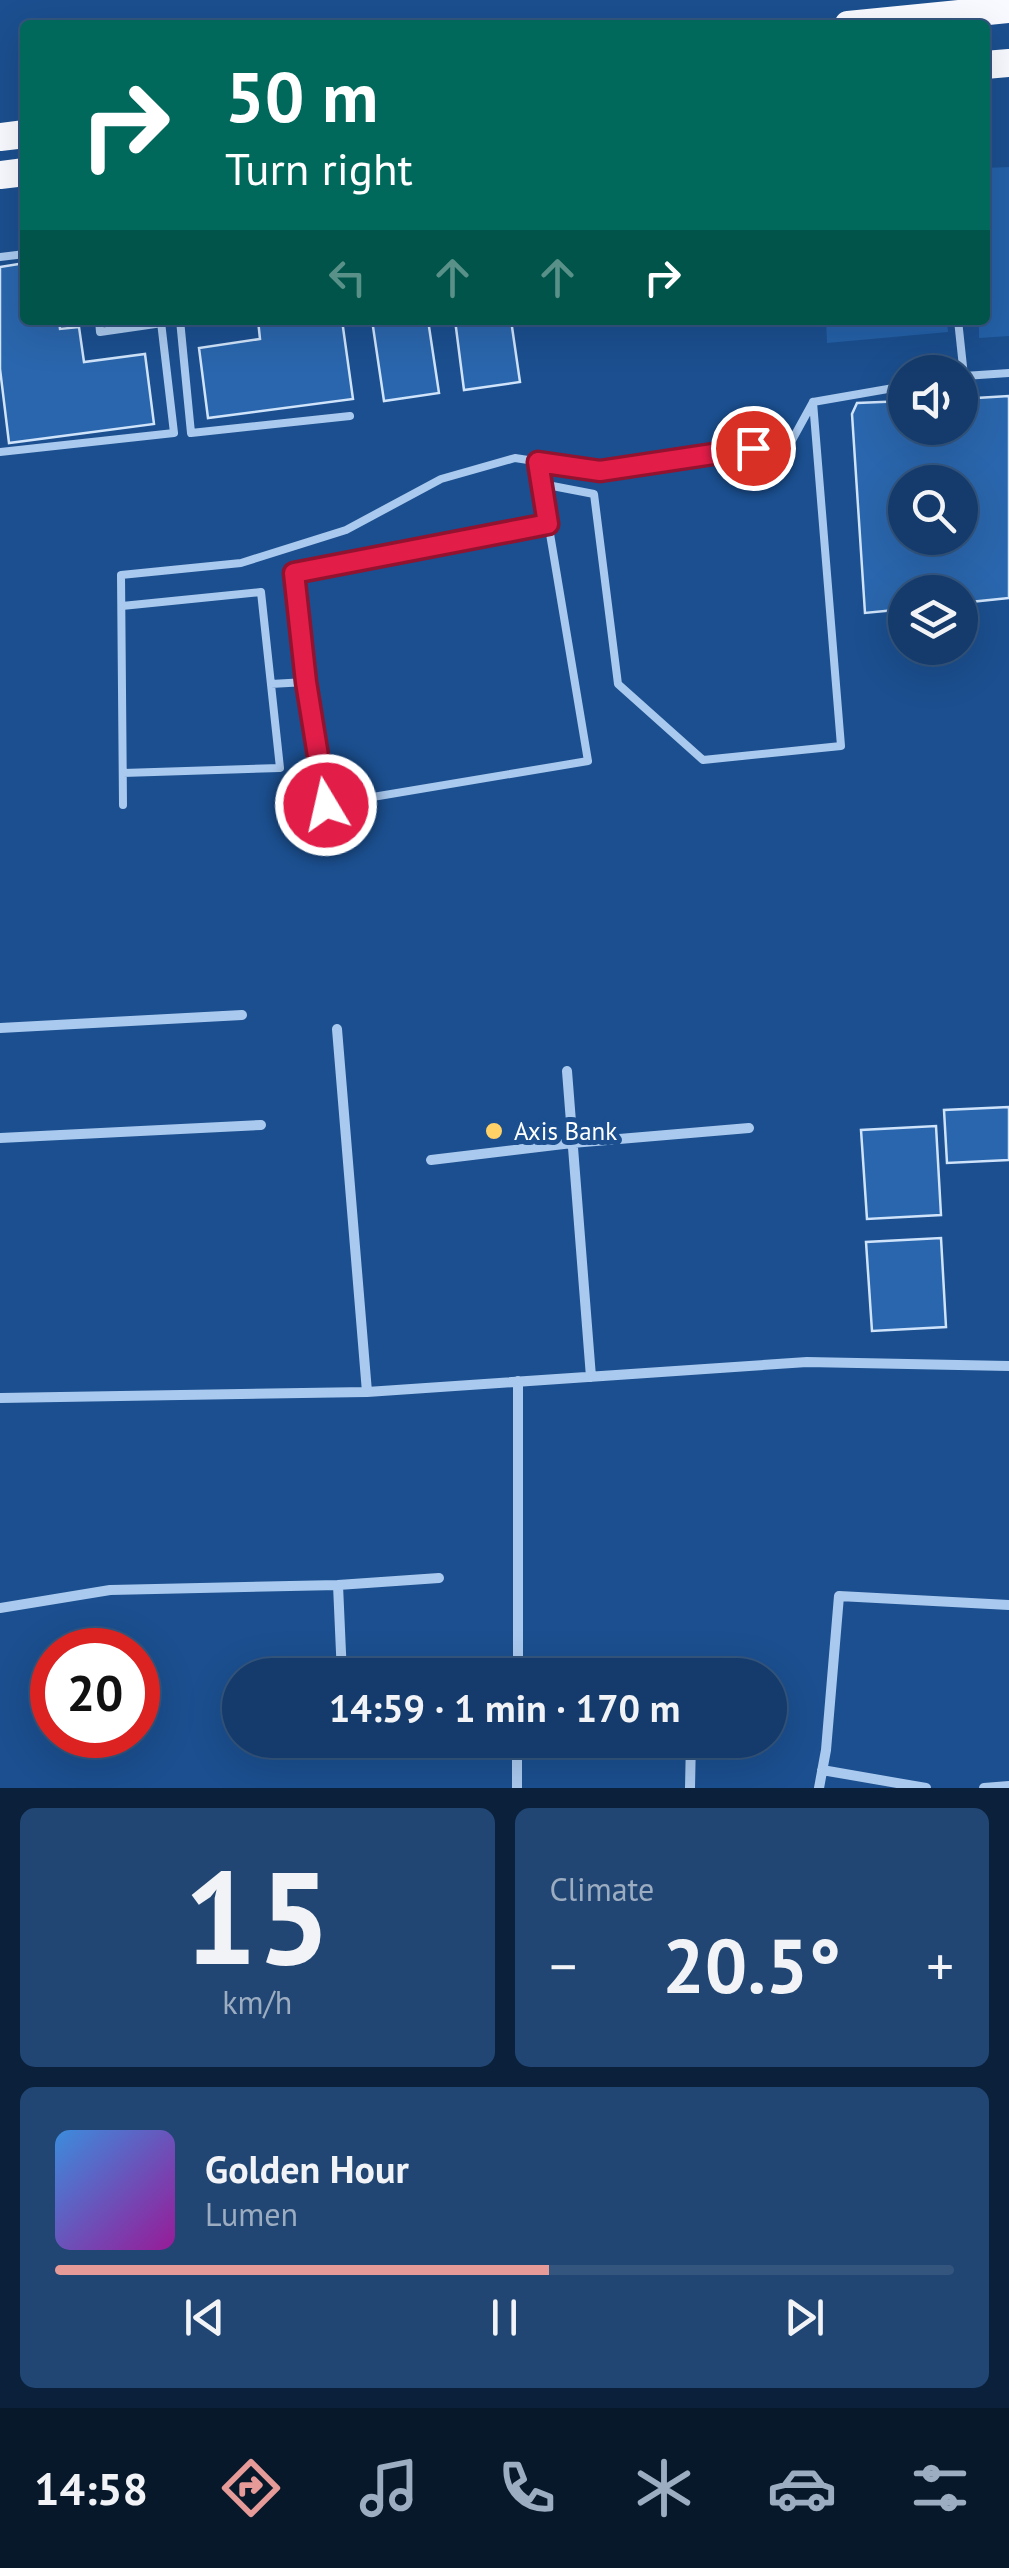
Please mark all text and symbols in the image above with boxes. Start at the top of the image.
text: 50 m [225,51,378,141]
icon: right [60,60,190,190]
text: Turn right [225,139,413,197]
icon: left [320,250,375,305]
icon: ahead [425,250,480,305]
icon: ahead [530,250,585,305]
icon: right [635,250,690,305]
map controls [888,355,978,665]
button: sound [888,355,978,445]
pin [711,406,796,491]
icon: arrive [726,421,781,476]
button: search [888,465,978,555]
button: layers [888,575,978,665]
position arrow [274,753,378,857]
place label: Axis Bank [514,1115,617,1147]
marker: Axis Bank [483,1120,505,1142]
speed limit sign: 20 [30,1628,160,1758]
text: 14:59 · 1 min · 170 m [329,1683,680,1732]
text: 15 [184,1832,331,2000]
text: Climate [550,1868,654,1910]
text: 20.5° [662,1917,841,2014]
text: − [550,1930,577,2001]
text: + [926,1930,954,2001]
text: km/h [222,1981,292,2023]
text: Golden Hour [205,2144,409,2193]
text: Lumen [205,2193,298,2235]
icon: previous [177,2290,232,2345]
icon: pause [477,2290,532,2345]
icon: next [777,2290,832,2345]
icon: directions [216,2453,286,2523]
icon: music [354,2453,424,2523]
icon: phone [492,2453,562,2523]
icon: climate [629,2453,699,2523]
icon: car [767,2453,837,2523]
icon: filters [905,2453,975,2523]
text: 14:58 [34,2459,148,2517]

